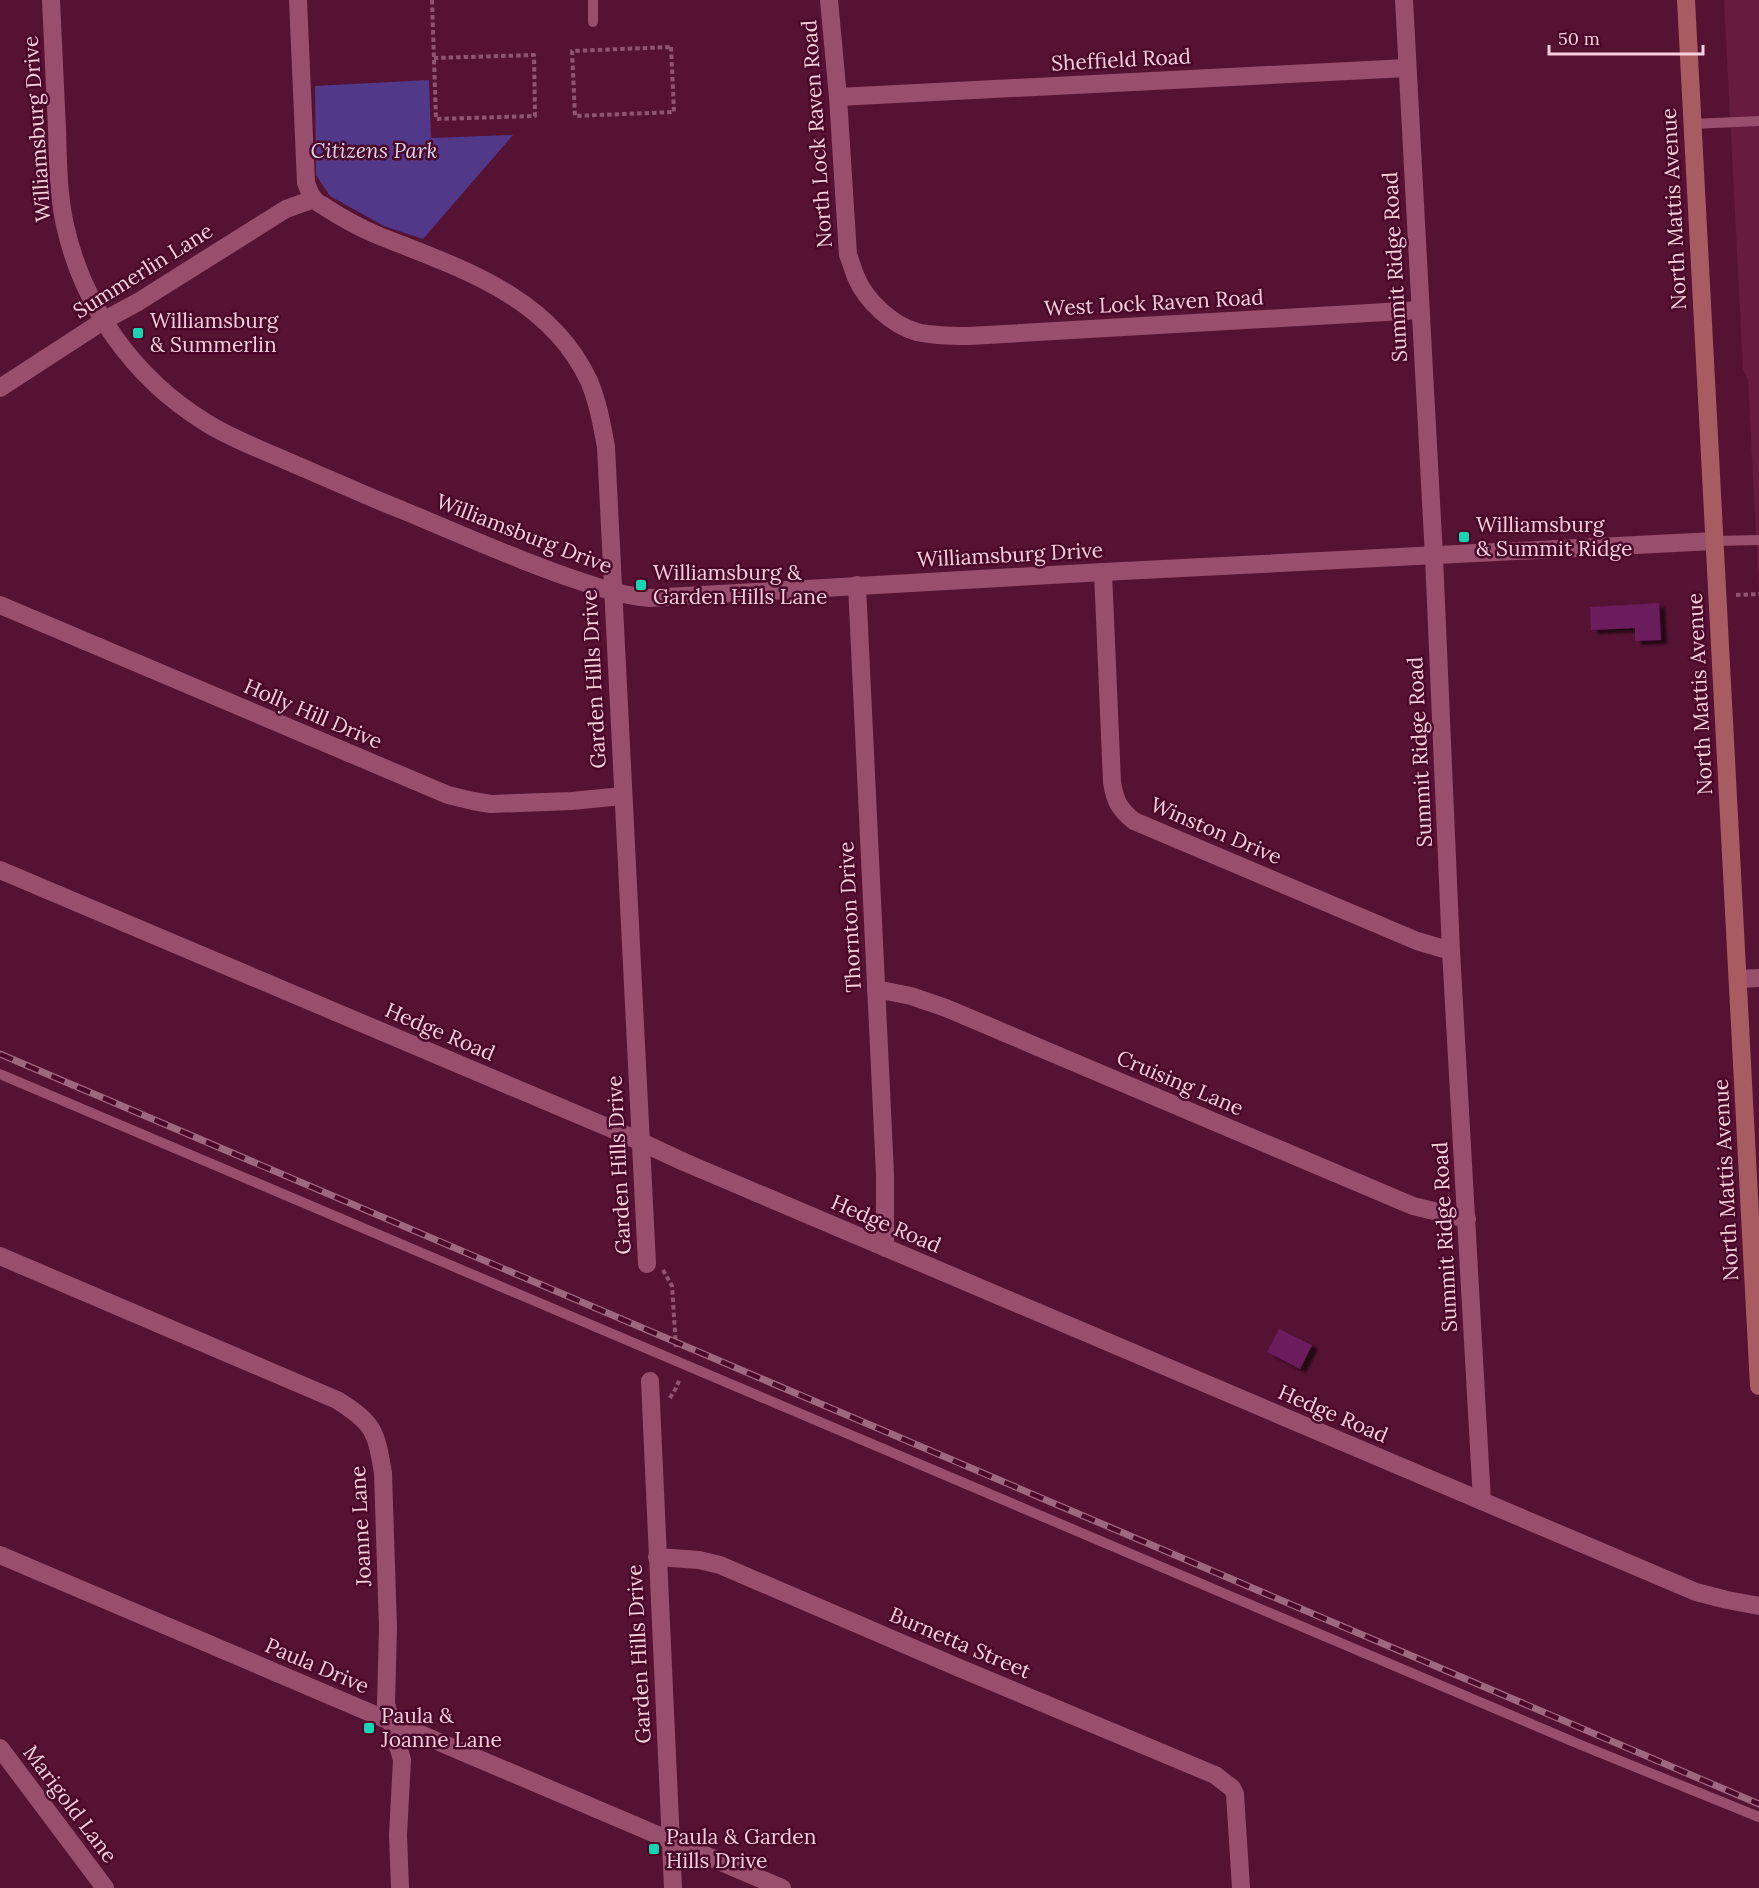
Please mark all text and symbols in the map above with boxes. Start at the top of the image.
scale bar [1549,18,1704,56]
street label: North Lock Raven Road [795,19,838,249]
text: 50 m [1558,27,1600,50]
street label: Williamsburg Drive [17,35,56,223]
street label: Sheffield Road [1050,42,1192,77]
street label: North Mattis Avenue [1655,107,1692,311]
park label: Citizens Park [310,137,438,164]
street label: Summit Ridge Road [1376,171,1413,363]
street label: Summerlin Lane [68,217,218,324]
street label: West Lock Raven Road [1043,283,1264,322]
place label: Williamsburg & Summerlin [150,307,279,358]
marker: Williamsburg & Summerlin [131,326,145,340]
street label: Williamsburg Drive [432,488,616,580]
place label: Williamsburg & Summit Ridge [1476,511,1632,562]
marker: Williamsburg & Summit Ridge [1457,530,1471,544]
street label: Williamsburg Drive [916,536,1104,573]
place label: Williamsburg & Garden Hills Lane [653,559,827,610]
marker: Williamsburg & Garden Hills Lane [634,578,648,592]
street label: Garden Hills Drive [575,589,612,769]
street label: North Mattis Avenue [1681,592,1718,796]
street label: Summit Ridge Road [1401,656,1438,848]
street label: Holly Hill Drive [240,672,386,755]
street label: Winston Drive [1146,791,1286,870]
street label: Thornton Drive [832,841,867,993]
street label: Hedge Road [381,996,499,1067]
street label: Cruising Lane [1113,1044,1248,1121]
street label: Garden Hills Drive [600,1075,637,1255]
street label: North Mattis Avenue [1707,1078,1744,1282]
street label: Summit Ridge Road [1426,1141,1463,1333]
street label: Hedge Road [827,1188,945,1259]
street label: Hedge Road [1274,1378,1392,1449]
street label: Joanne Lane [344,1465,377,1588]
street label: Garden Hills Drive [620,1564,657,1744]
street label: Burnetta Street [885,1601,1036,1685]
street label: Paula Drive [261,1632,373,1700]
place label: Paula & Joanne Lane [380,1702,502,1753]
marker: Paula & Joanne Lane [362,1721,376,1735]
street label: Marigold Lane [17,1740,123,1868]
place label: Paula & Garden Hills Drive [666,1823,817,1874]
marker: Paula & Garden Hills Drive [647,1842,661,1856]

